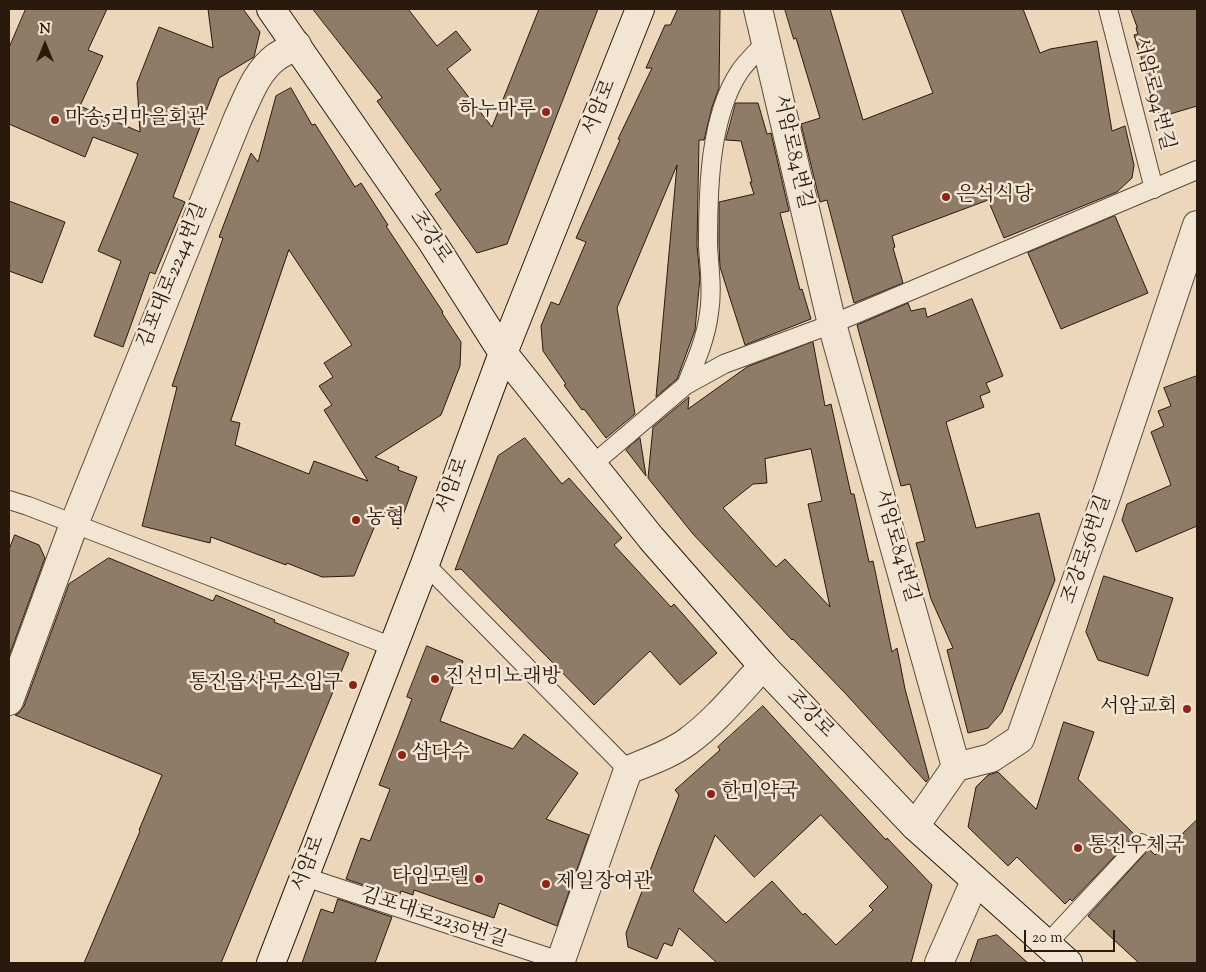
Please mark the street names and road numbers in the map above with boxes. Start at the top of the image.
street label: 서암로94번길 [1126,35,1178,153]
street label: 서암로 [579,77,623,139]
street label: 서암로84번길 [766,93,816,211]
street label: 김포대로2244번길 [134,200,214,352]
street label: 조강로 [403,207,455,269]
street label: 서암로 [433,455,475,517]
street label: 서암로84번길 [867,487,923,605]
street label: 조강로56번길 [1058,492,1118,608]
street label: 조강로 [780,686,838,744]
street label: 서암로 [288,833,332,895]
street label: 김포대로2230번길 [356,884,510,954]

